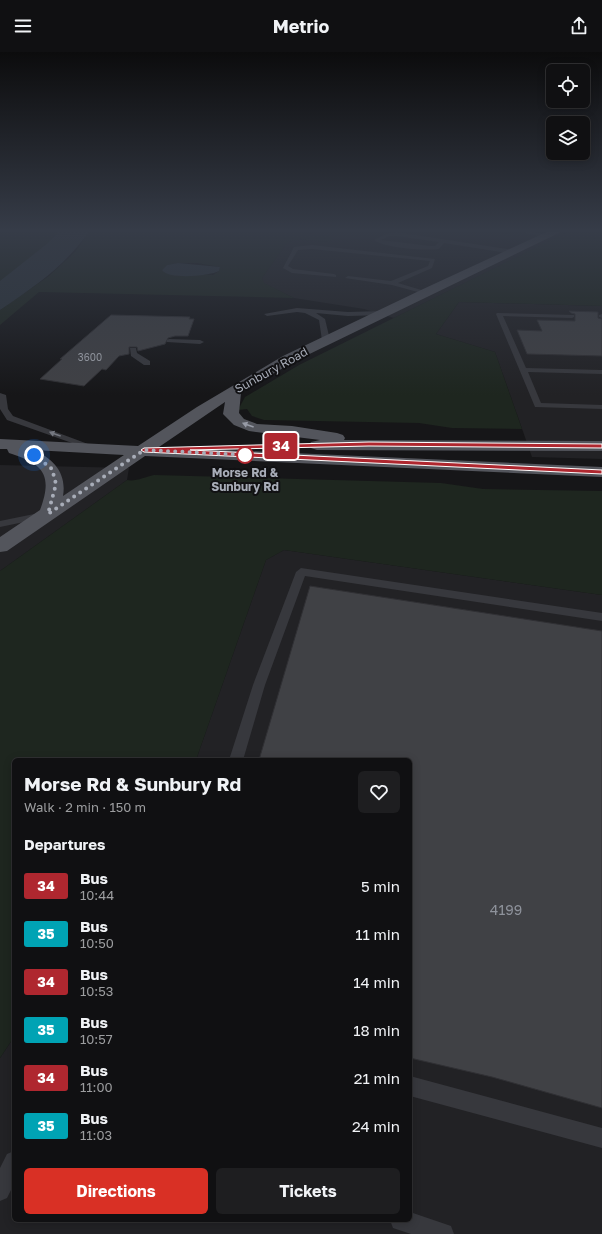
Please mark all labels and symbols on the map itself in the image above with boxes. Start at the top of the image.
street label: Sunbury Road [232,344,310,396]
house number: 3600 [78,351,102,363]
one-way arrow [242,422,254,428]
one-way arrow [49,431,61,437]
line badge: 34 [263,433,299,459]
your location [24,445,44,465]
marker: Morse Rd & Sunbury Rd [236,446,254,464]
place label: Morse Rd & Sunbury Rd [211,465,279,494]
house number: 4199 [490,901,522,918]

